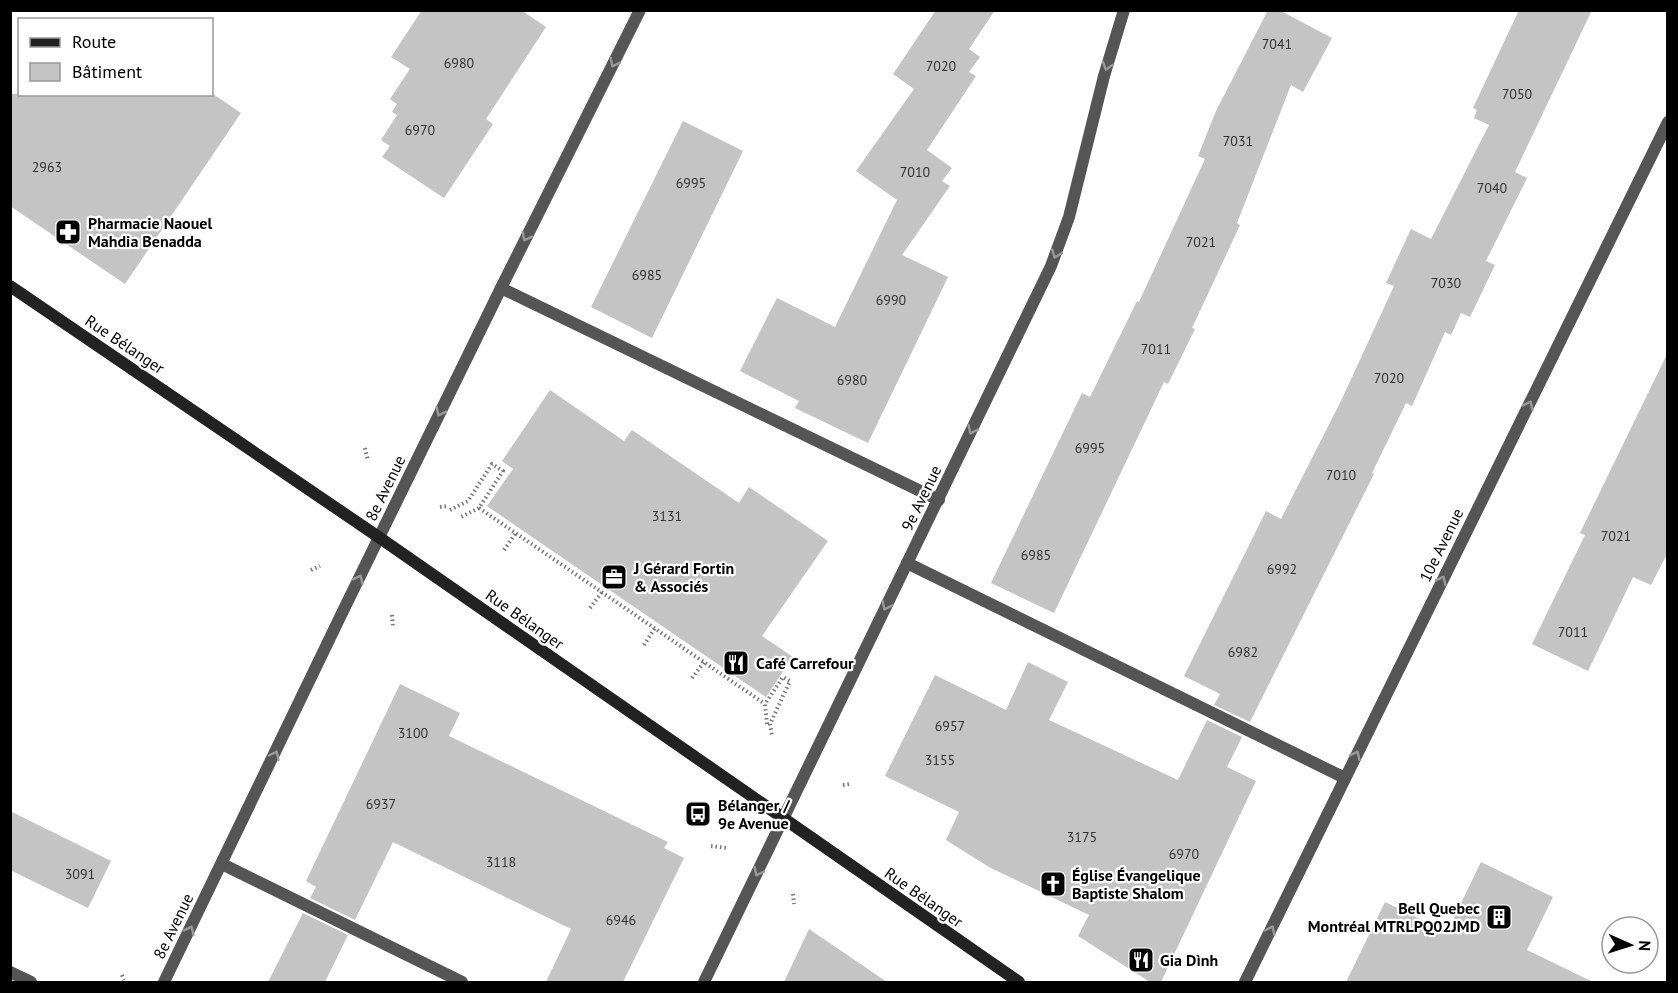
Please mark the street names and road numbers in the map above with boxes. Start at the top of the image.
street label: Rue Bélanger [82,310,169,378]
street label: 8e Avenue [361,452,409,524]
street label: 9e Avenue [897,462,945,534]
street label: 10e Avenue [1415,505,1467,585]
street label: Rue Bélanger [482,585,569,654]
street label: Rue Bélanger [881,863,968,932]
street label: 8e Avenue [149,890,197,962]

